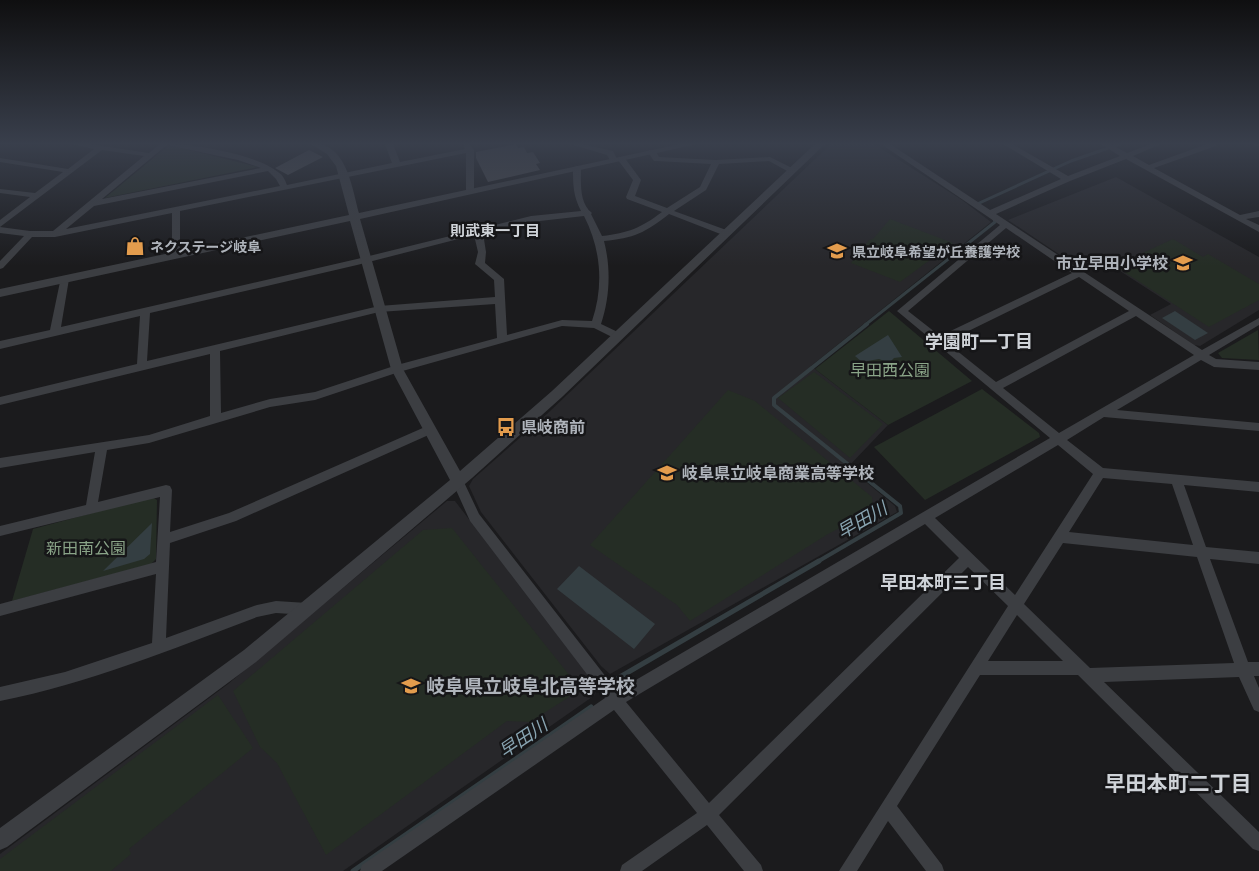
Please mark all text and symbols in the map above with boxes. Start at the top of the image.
district label: 則武東一丁目 [450,221,540,240]
shop icon: ネクステージ岐阜 [124,235,146,257]
place label: ネクステージ岐阜 [150,238,261,255]
school or university icon: 県立岐阜希望が丘養護学校 [826,240,848,262]
place label: 県立岐阜希望が丘養護学校 [852,243,1020,260]
school or university icon: 市立早田小学校 [1172,252,1194,274]
place label: 市立早田小学校 [1056,253,1168,273]
district label: 学園町一丁目 [925,331,1033,352]
park label: 早田西公園 [850,360,930,380]
bus stop icon: 県岐商前 [495,416,517,438]
place label: 県岐商前 [521,417,585,437]
school or university icon: 岐阜県立岐阜商業高等学校 [656,462,678,484]
place label: 岐阜県立岐阜商業高等学校 [682,463,874,483]
water label: 早田川 [833,496,892,543]
park label: 新田南公園 [46,538,126,558]
district label: 早田本町三丁目 [880,572,1006,593]
school or university icon: 岐阜県立岐阜北高等学校 [400,675,422,697]
place label: 岐阜県立岐阜北高等学校 [426,675,635,698]
water label: 早田川 [495,713,553,762]
district label: 早田本町二丁目 [1105,771,1252,796]

